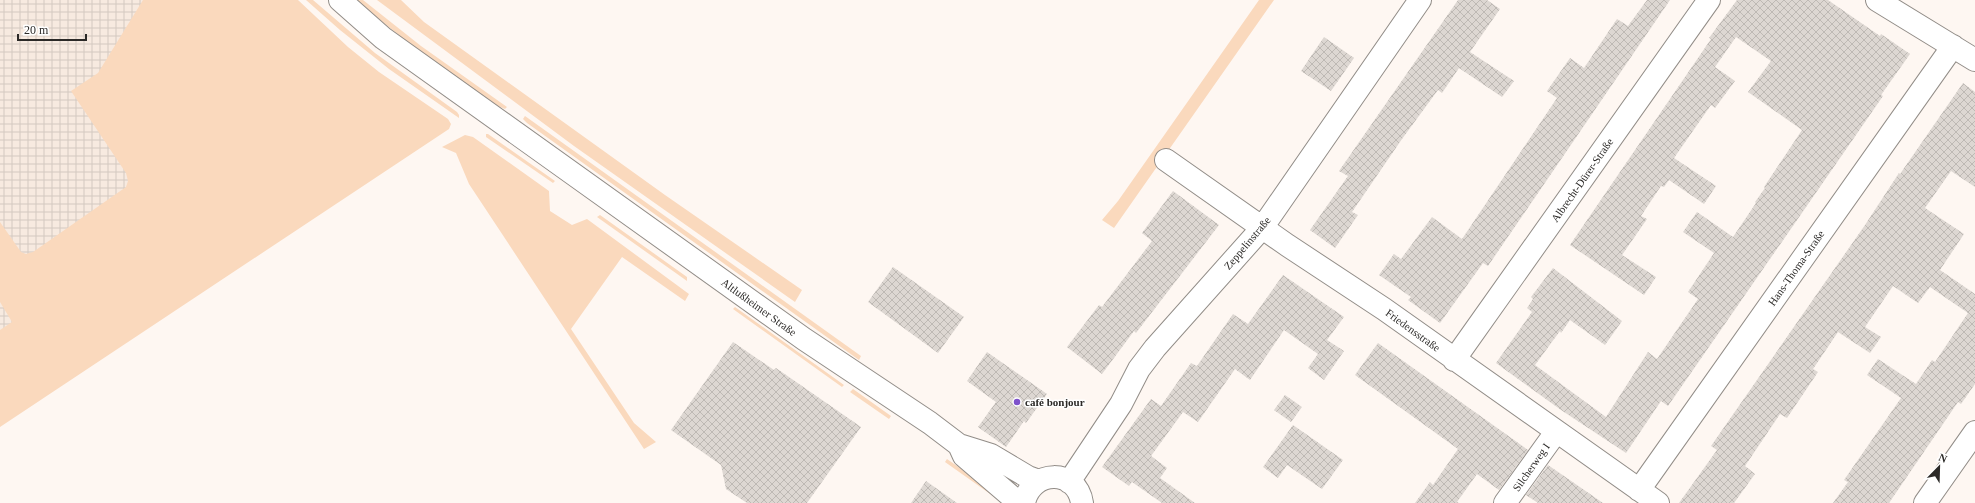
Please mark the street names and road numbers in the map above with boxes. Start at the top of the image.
street label: Albrecht-Dürer-Straße [1549,136,1615,224]
street label: Zeppelinstraße [1221,214,1273,272]
street label: Hans-Thoma-Straße [1766,228,1827,308]
street label: Altlußheimer Straße [719,276,799,338]
street label: Friedensstraße [1384,306,1443,354]
street label: Silcherweg I [1510,440,1552,493]

